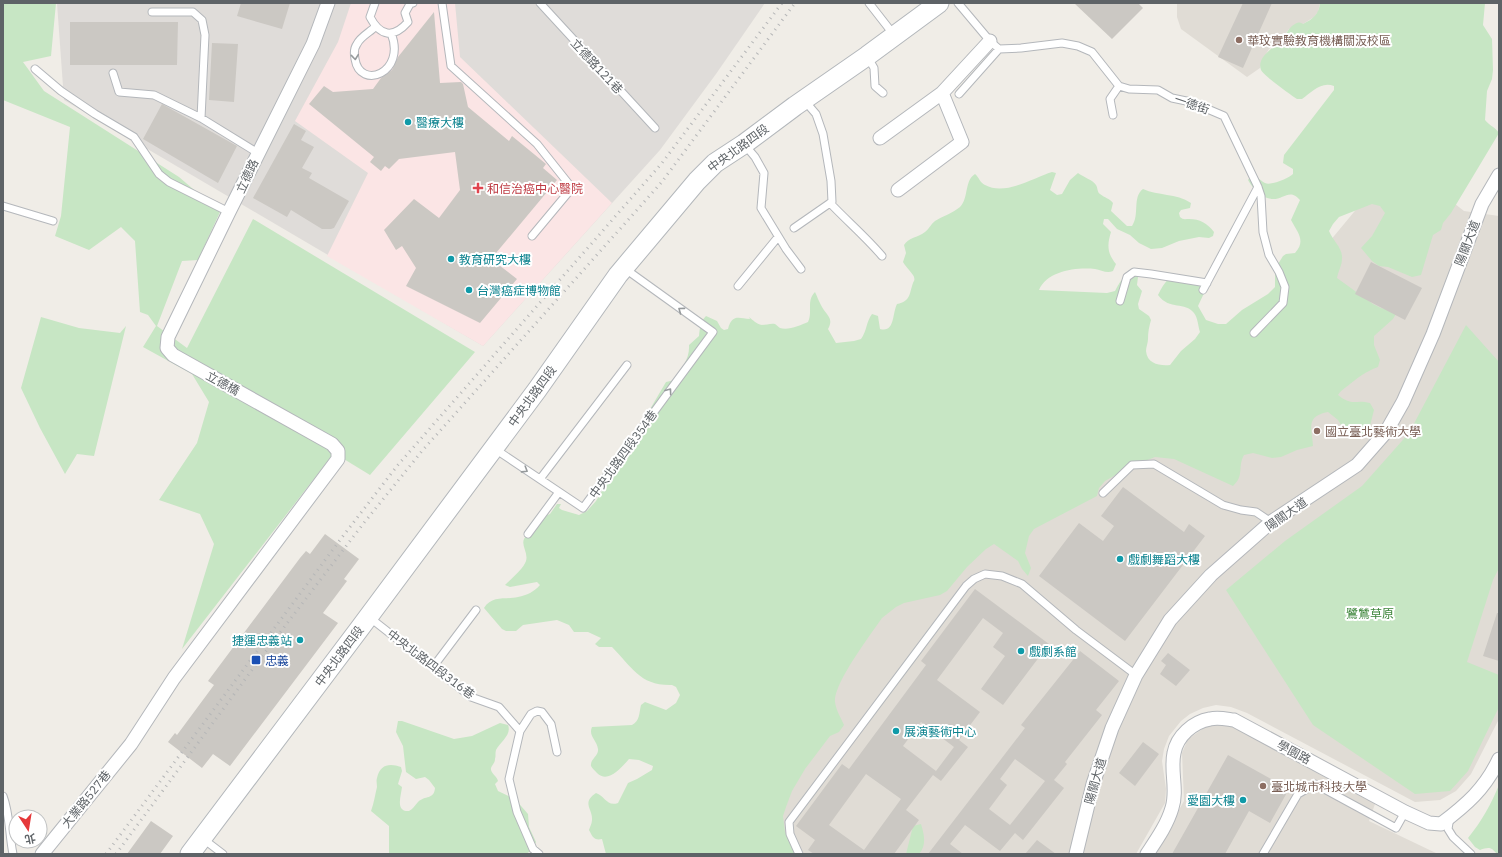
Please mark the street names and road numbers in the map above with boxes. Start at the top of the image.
street label: 立德路121巷 [568,35,626,97]
street label: 一德街 [1173,91,1211,117]
street label: 中央北路四段 [704,121,772,175]
street label: 立德路 [233,157,261,195]
street label: 陽關大道 [1451,218,1483,268]
street label: 中央北路四段 [505,362,559,430]
street label: 立德橋 [204,368,242,398]
street label: 中央北路四段354巷 [586,407,660,501]
street label: 陽關大道 [1262,494,1310,534]
street label: 中央北路四段 [311,623,367,689]
street label: 中央北路四段316巷 [384,626,478,702]
street label: 學園路 [1275,737,1313,767]
street label: 陽關大道 [1081,756,1109,806]
street label: 大業路527巷 [58,767,114,831]

